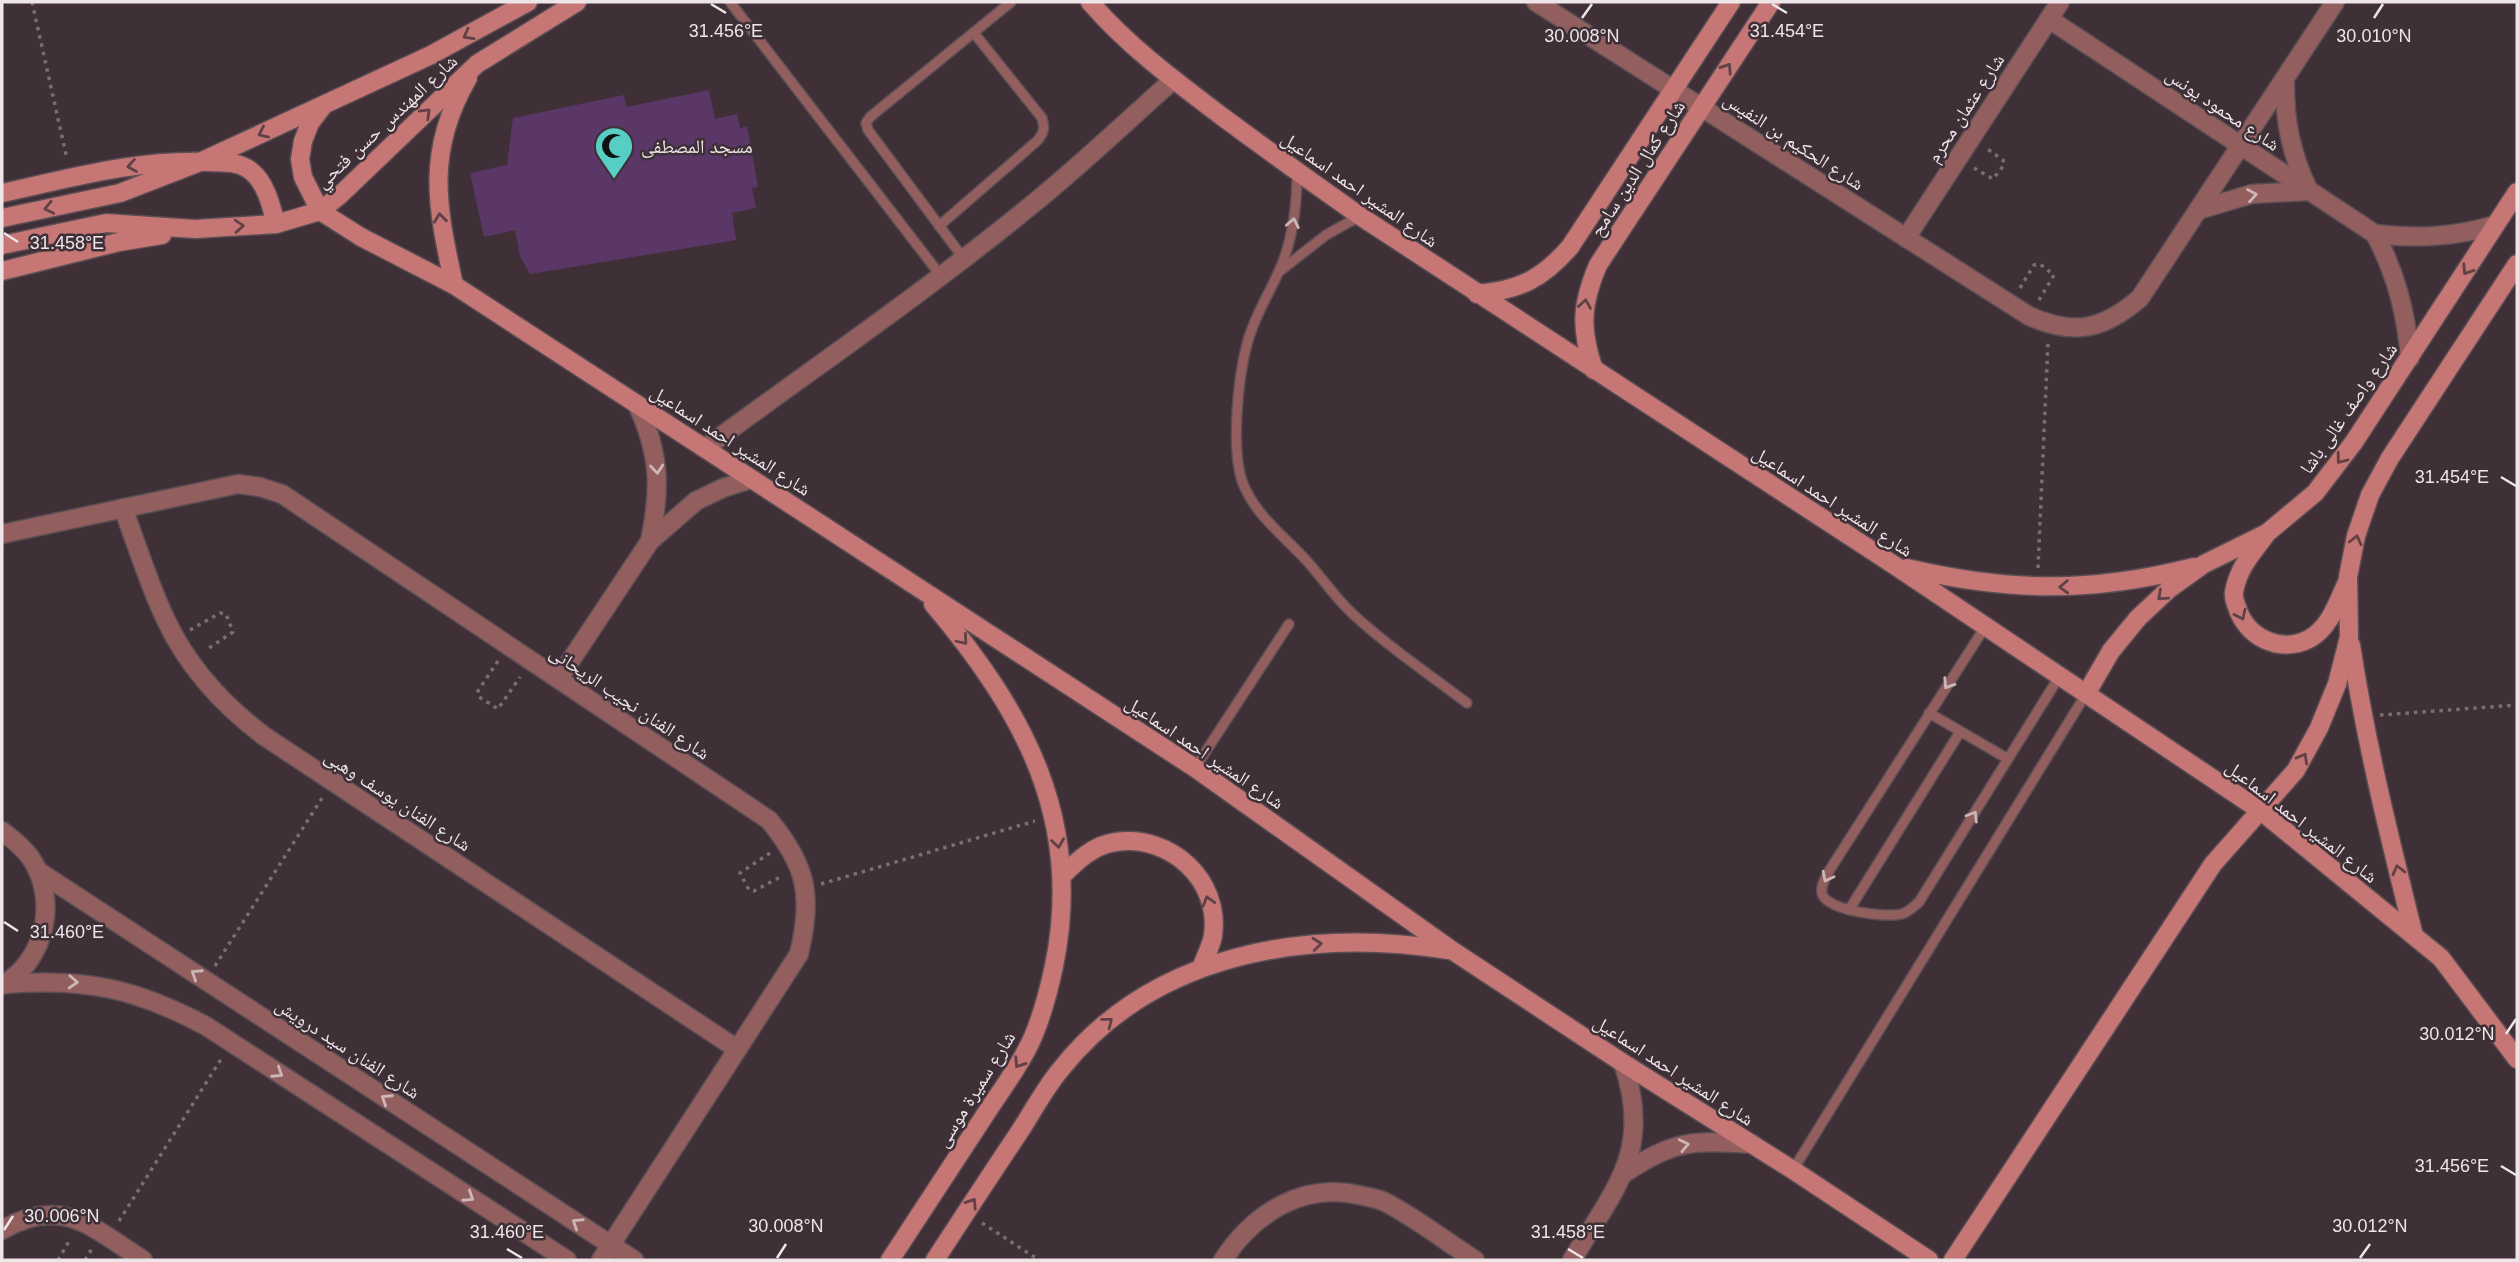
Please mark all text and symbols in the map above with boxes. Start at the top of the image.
text: 31.456°E [689,21,763,41]
text: 31.454°E [1750,21,1824,41]
text: 30.008°N [1544,26,1620,46]
text: 30.010°N [2336,26,2412,46]
one-way arrow [463,27,475,40]
street label: شارع المهندس حسن فتحي [311,50,465,196]
street label: شارع عثمان محرم [1923,50,2011,168]
one-way arrow [1719,63,1731,76]
street label: شارع محمود يونس [2161,64,2284,156]
street label: شارع الحكيم بن النفيس [1719,88,1868,196]
street label: شارع كمال الدين سامح [1586,96,1691,241]
one-way arrow [418,108,431,121]
one-way arrow [258,125,270,139]
mosque icon: مسجد المصطفى [593,125,635,180]
street label: شارع المشير احمد اسماعيل [1277,127,1442,252]
place label: مسجد المصطفى [641,136,753,158]
one-way arrow [126,158,138,173]
one-way arrow [2247,188,2258,203]
one-way arrow [43,199,55,214]
one-way arrow [433,212,448,224]
one-way arrow [1285,217,1300,229]
one-way arrow [234,219,245,234]
text: 31.458°E [30,233,104,253]
one-way arrow [2462,262,2475,275]
one-way arrow [1577,298,1592,310]
street label: شارع واصف غالى باشا [2295,339,2402,478]
street label: شارع المشير احمد اسماعيل [646,381,815,501]
street label: شارع المشير احمد اسماعيل [1748,442,1917,562]
one-way arrow [2336,451,2349,464]
one-way arrow [649,464,664,475]
text: 31.454°E [2415,467,2489,487]
one-way arrow [2347,534,2362,546]
one-way arrow [2059,579,2069,595]
one-way arrow [2157,588,2170,600]
one-way arrow [2233,607,2246,620]
one-way arrow [955,631,967,644]
street label: شارع الفنان نجيب الريحانى [545,641,714,765]
one-way arrow [1944,676,1956,689]
street label: شارع المشير احمد اسماعيل [1121,692,1288,814]
street label: شارع الفنان يوسف وهبى [320,745,475,856]
one-way arrow [2295,753,2308,765]
street label: شارع المشير احمد اسماعيل [2221,756,2382,888]
one-way arrow [1964,810,1977,823]
one-way arrow [1050,838,1065,849]
one-way arrow [2391,864,2406,876]
one-way arrow [1821,869,1835,882]
one-way arrow [1202,895,1217,907]
text: 31.460°E [30,922,104,942]
one-way arrow [1312,937,1323,952]
one-way arrow [191,970,204,982]
one-way arrow [68,975,79,990]
street label: شارع الفنان سيد درويش [271,994,424,1104]
street label: شارع المشير احمد اسماعيل [1589,1011,1758,1131]
one-way arrow [1101,1018,1113,1031]
text: 30.012°N [2419,1024,2495,1044]
street label: شارع سميرة موسى [931,1028,1020,1152]
one-way arrow [1014,1055,1027,1068]
one-way arrow [271,1065,284,1078]
one-way arrow [381,1094,394,1107]
one-way arrow [1678,1138,1690,1153]
text: 31.456°E [2415,1156,2489,1176]
one-way arrow [461,1188,474,1201]
one-way arrow [964,1198,977,1211]
text: 30.006°N [24,1206,100,1226]
text: 30.008°N [748,1216,824,1236]
text: 30.012°N [2332,1216,2408,1236]
one-way arrow [572,1219,585,1231]
text: 31.460°E [470,1222,544,1242]
text: 31.458°E [1531,1222,1605,1242]

